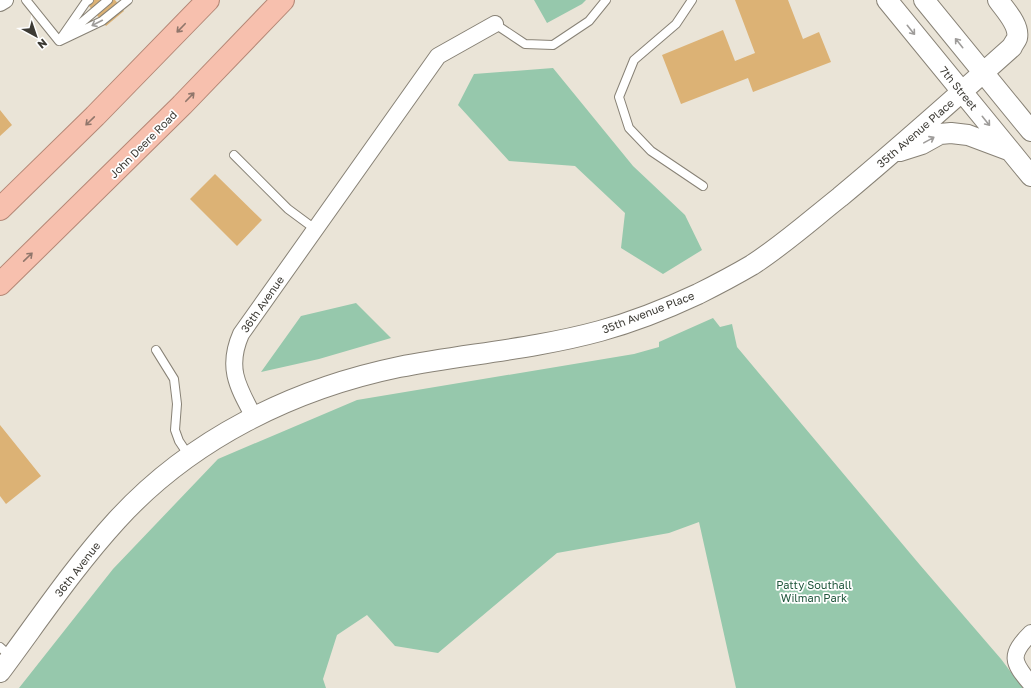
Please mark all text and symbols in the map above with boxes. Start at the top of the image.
north arrow [16,16,56,56]
one-way arrow [91,20,103,27]
one-way arrow [176,23,186,33]
one-way arrow [907,25,916,36]
text: N [35,36,50,52]
one-way arrow [954,37,963,48]
street label: 7th Street [937,64,981,112]
one-way arrow [185,92,195,102]
street label: 35th Avenue Place [874,96,956,170]
street label: John Deere Road [107,108,179,180]
one-way arrow [85,116,95,126]
one-way arrow [981,116,990,126]
one-way arrow [923,136,935,143]
one-way arrow [23,252,33,262]
street label: 36th Avenue [238,273,286,335]
street label: 35th Avenue Place [600,288,696,336]
street label: 36th Avenue [52,539,102,599]
park label: Patty Southall Wilman Park [776,578,852,604]

